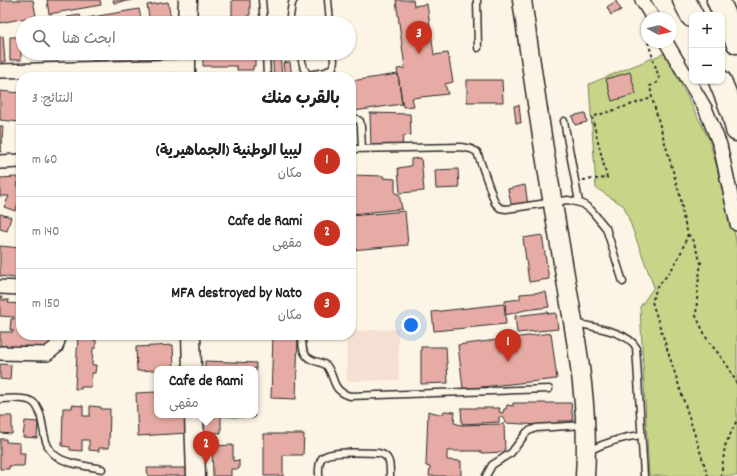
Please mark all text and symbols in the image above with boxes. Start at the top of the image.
north arrow [641,12,677,48]
map controls [689,12,725,84]
button: + [689,12,725,48]
search box [16,16,356,60]
pin: 3 [406,21,432,54]
icon: search [30,27,52,49]
text: ابحث هنا [62,29,116,51]
button: − [689,48,725,84]
text: بالقرب منك [262,88,340,112]
text: النتائج: 3 [32,90,73,109]
text: ليبيا الوطنية (الجماهيرية) [156,141,302,163]
text: 60 m [32,151,57,170]
text: 1 [326,151,328,170]
text: مكان [278,165,302,184]
text: Cafe de Rami [228,211,302,233]
text: 140 m [32,223,59,242]
text: 2 [324,223,330,242]
text: مقهى [272,235,302,254]
text: MFA destroyed by Nato [171,283,302,305]
text: 150 m [32,295,60,314]
text: 3 [324,295,330,314]
text: مكان [278,307,302,326]
your location [401,315,421,335]
pin: 1 [495,329,521,362]
popup [154,366,258,418]
text: Cafe de Rami [169,371,243,393]
text: مقهى [169,395,199,414]
pin: 2 [193,431,219,464]

